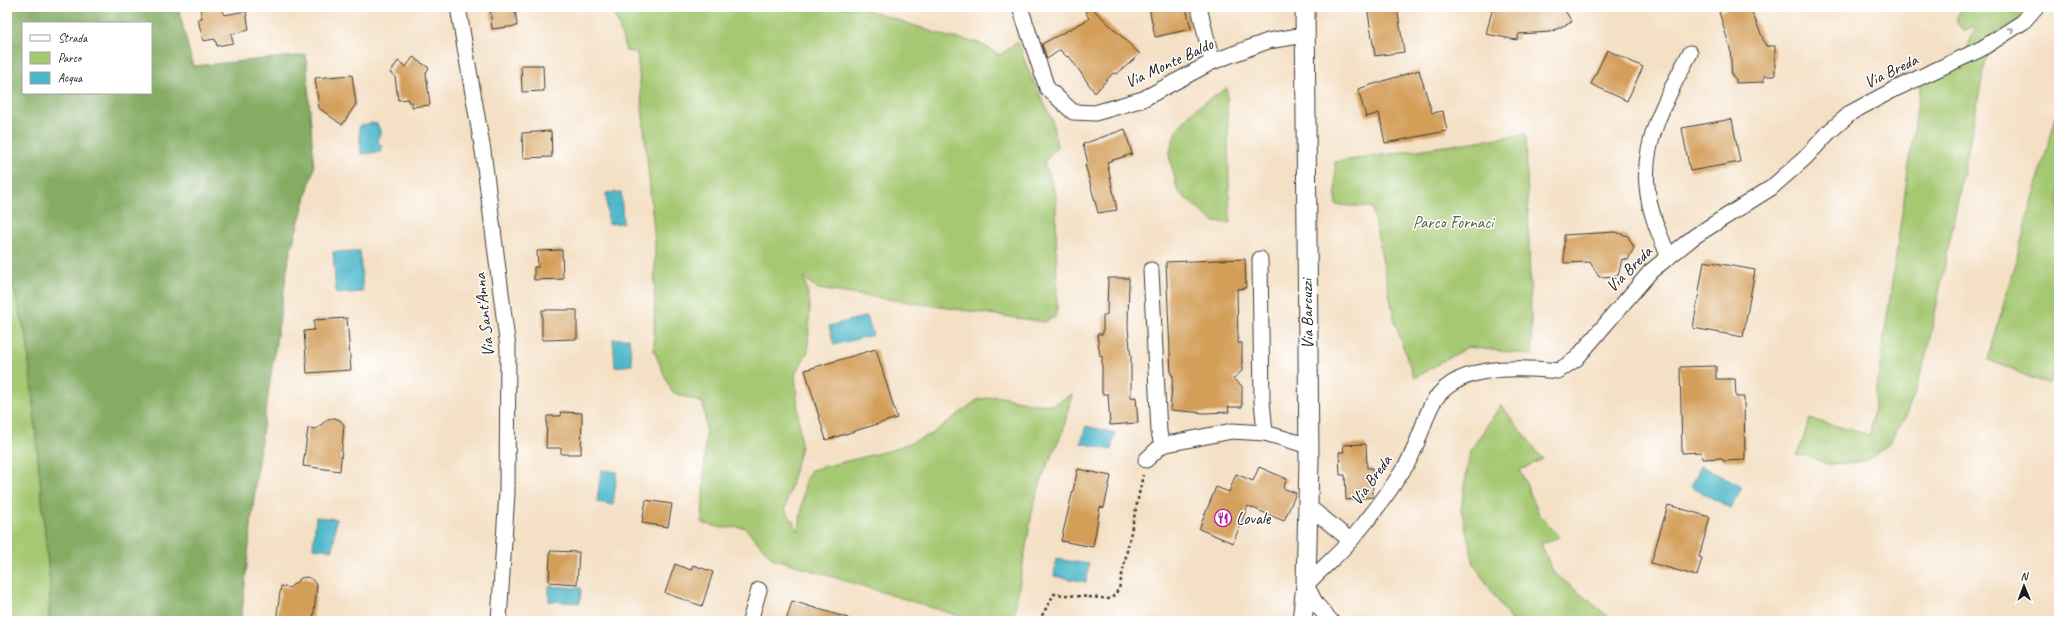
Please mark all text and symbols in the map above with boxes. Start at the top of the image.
legend [22,22,152,94]
one-way arrow [2006,28,2013,35]
text: Strada [58,30,88,46]
street label: Via Monte Baldo [1122,33,1217,93]
street label: Via Breda [1861,48,1923,93]
text: Parco [58,50,83,66]
text: Acqua [58,70,83,86]
park label: Parco Fornaci [1413,212,1495,233]
street label: Via Breda [1601,240,1658,297]
street label: Via Sant'Anna [469,271,499,358]
street label: Via Barcuzzi [1296,277,1318,349]
street label: Via Breda [1346,450,1397,509]
restaurant icon: Lovale [1213,508,1233,528]
place label: Lovale [1236,508,1272,529]
north arrow [2004,566,2044,606]
text: N [2020,569,2030,583]

